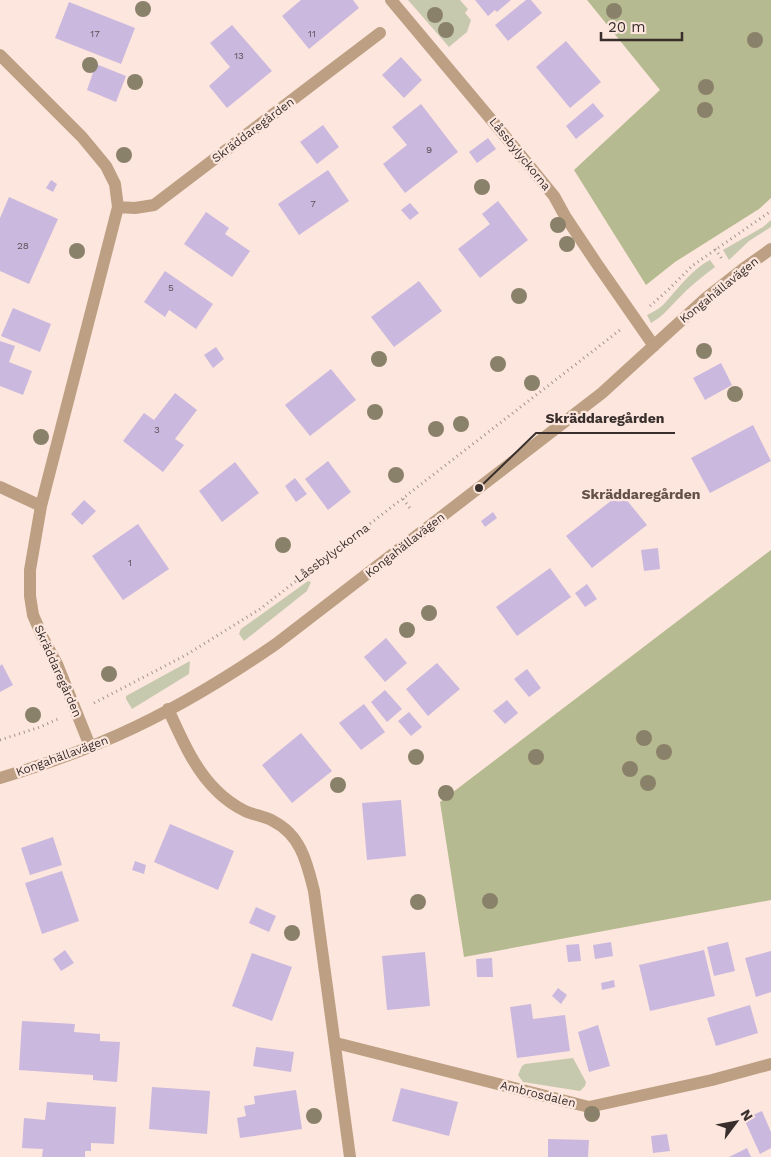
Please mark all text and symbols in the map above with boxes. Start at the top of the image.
scale bar [601,10,682,42]
text: 20 m [608,18,646,36]
house number: 17 [90,28,100,39]
house number: 11 [308,28,316,39]
house number: 13 [234,50,244,61]
street label: Skräddaregården [209,95,297,165]
street label: Låssbylyckorna [486,115,554,193]
house number: 9 [426,144,432,155]
house number: 7 [310,198,316,209]
house number: 28 [17,240,29,251]
street label: Kongahällavägen [677,254,761,326]
house number: 5 [168,282,174,293]
callout: Skräddaregården [536,404,675,433]
text: Skräddaregården [546,410,664,426]
house number: 3 [154,424,160,435]
district label: Skräddaregården [582,486,700,502]
street label: Kongahällavägen [362,510,448,580]
street label: Låssbylyckorna [292,520,372,585]
house number: 1 [128,557,132,568]
street label: Skräddaregården [31,623,85,719]
street label: Kongahällavägen [14,733,110,779]
street label: Ambrosdalen [499,1078,577,1110]
north arrow [711,1097,761,1147]
text: N [737,1106,757,1124]

